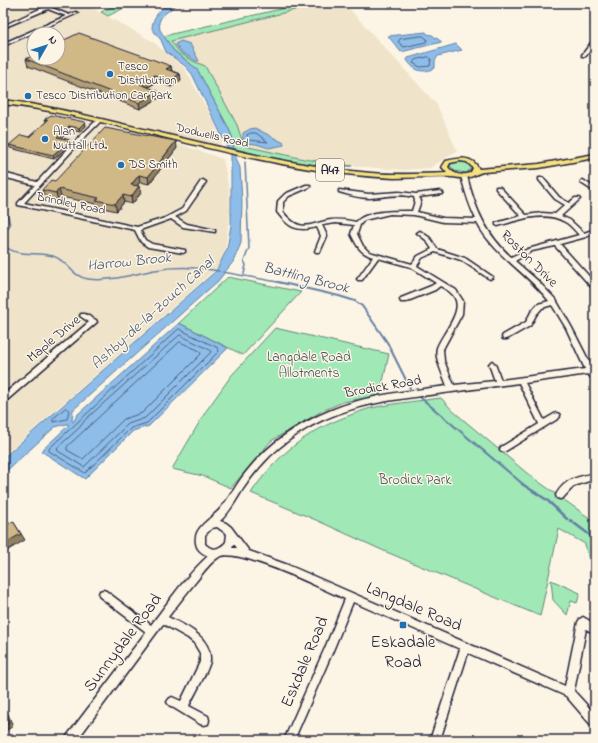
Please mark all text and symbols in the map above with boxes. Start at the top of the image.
north arrow [26,26,66,66]
text: N [44,32,62,48]
place label: Tesco Distribution [117,58,177,90]
marker: Tesco Distribution [105,69,115,79]
place label: Tesco Distribution Car Park [36,87,173,105]
marker: Tesco Distribution Car Park [23,91,33,101]
street label: Dodwells Road [173,119,250,153]
place label: Alan Nuttall Ltd. [53,123,108,155]
marker: Alan Nuttall Ltd. [40,134,50,144]
place label: DS Smith [128,156,178,174]
road number: A47 [316,159,344,181]
marker: DS Smith [116,160,126,170]
street label: Brindley Road [34,188,107,221]
street label: Roston Drive [495,225,563,293]
water label: Harrow Brook [86,247,173,277]
water label: Ashby-de-la-Zouch Canal [86,250,222,375]
water label: Battling Brook [260,257,353,301]
street label: Maple Drive [22,310,86,368]
park label: Langdale Road Allotments [267,347,351,384]
street label: Brodick Road [342,370,423,404]
park label: Brodick Park [378,470,452,491]
street label: Langdale Road [361,576,466,640]
street label: Sunnydale Road [78,588,169,698]
street label: Eskdale Road [275,612,336,711]
marker: Eskadale Road [398,620,408,630]
place label: Eskadale Road [371,630,436,675]

